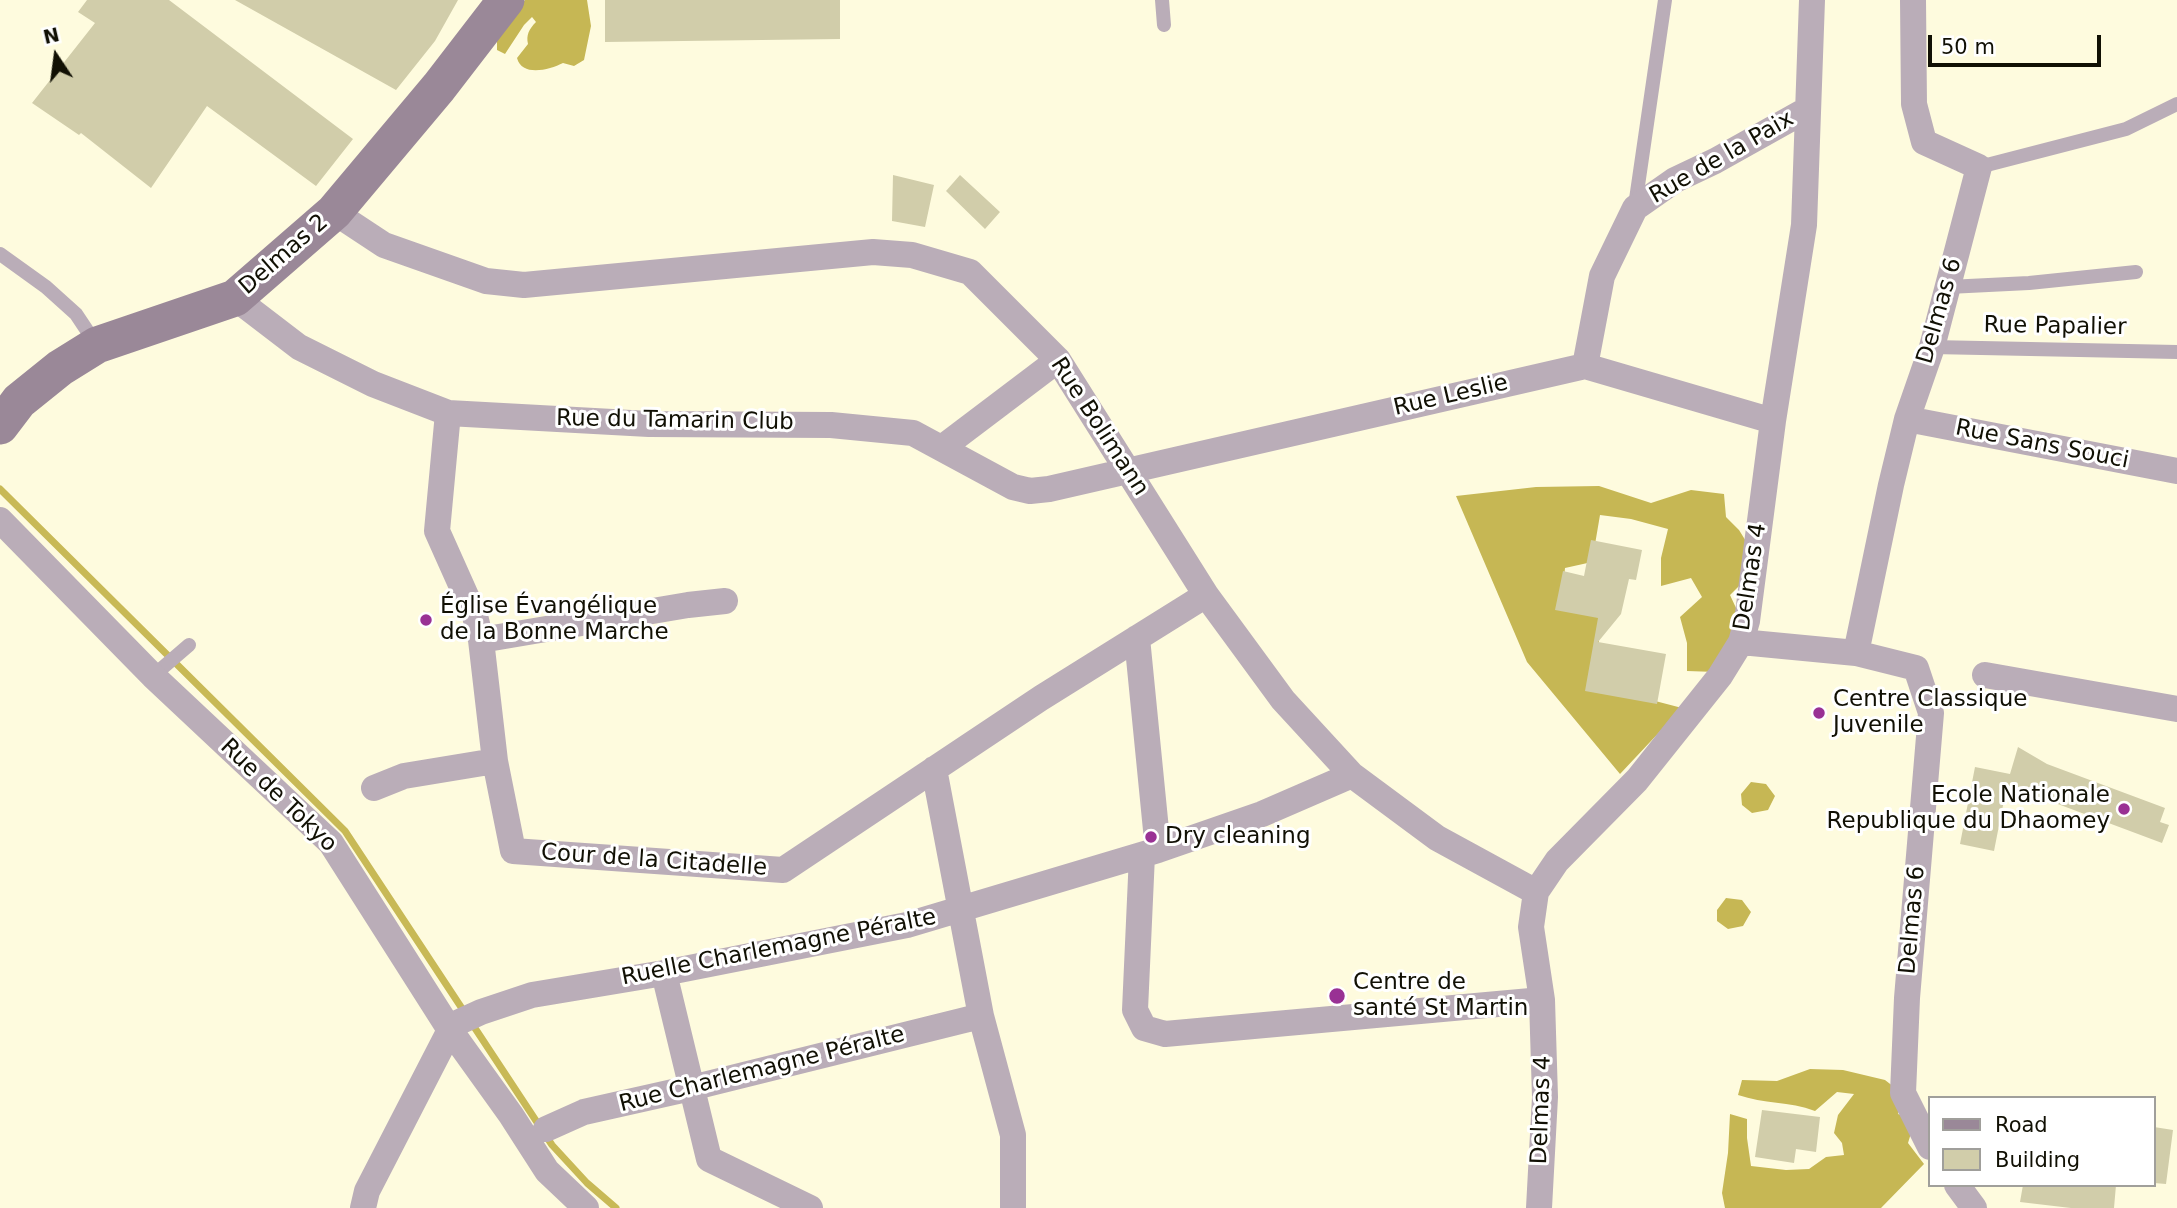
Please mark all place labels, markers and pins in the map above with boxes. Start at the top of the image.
place label: Église Évangélique de la Bonne Marche [440,593,669,647]
marker: Église Évangélique de la Bonne Marche [418,612,434,628]
place label: Centre Classique Juvenile [1833,686,2027,740]
marker: Centre Classique Juvenile [1811,705,1827,721]
place label: Ecole Nationale Republique du Dhaomey [1827,782,2110,836]
marker: Ecole Nationale Republique du Dhaomey [2116,801,2132,817]
place label: Dry cleaning [1165,823,1311,851]
marker: Dry cleaning [1143,829,1159,845]
place label: Centre de santé St Martin [1353,969,1528,1023]
marker: Centre de santé St Martin [1327,986,1347,1006]

